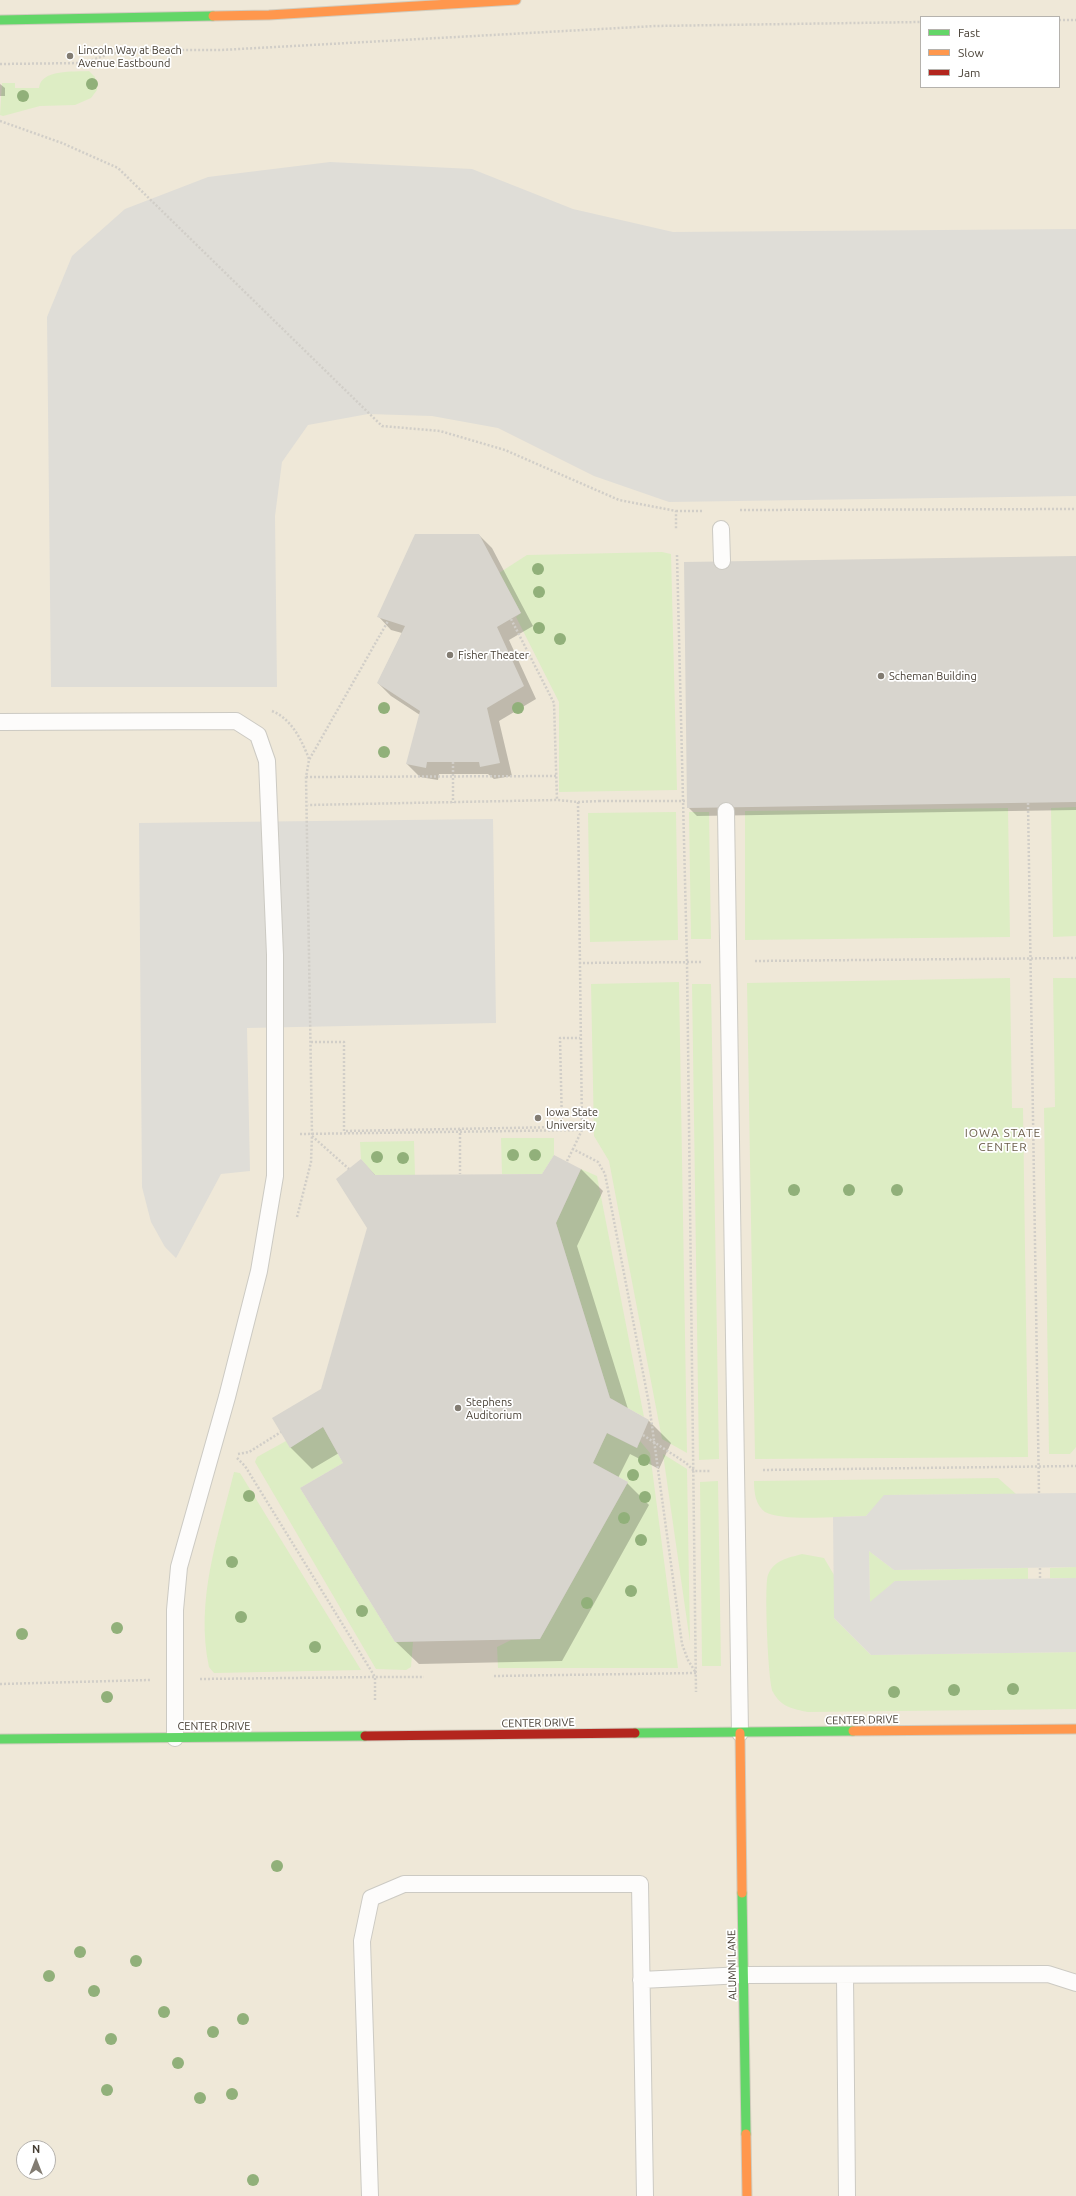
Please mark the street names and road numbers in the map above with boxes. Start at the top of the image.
street label: CENTER DRIVE [825,1713,899,1727]
street label: CENTER DRIVE [501,1716,575,1730]
street label: CENTER DRIVE [177,1719,251,1733]
street label: ALUMNI LANE [725,1930,739,2000]

